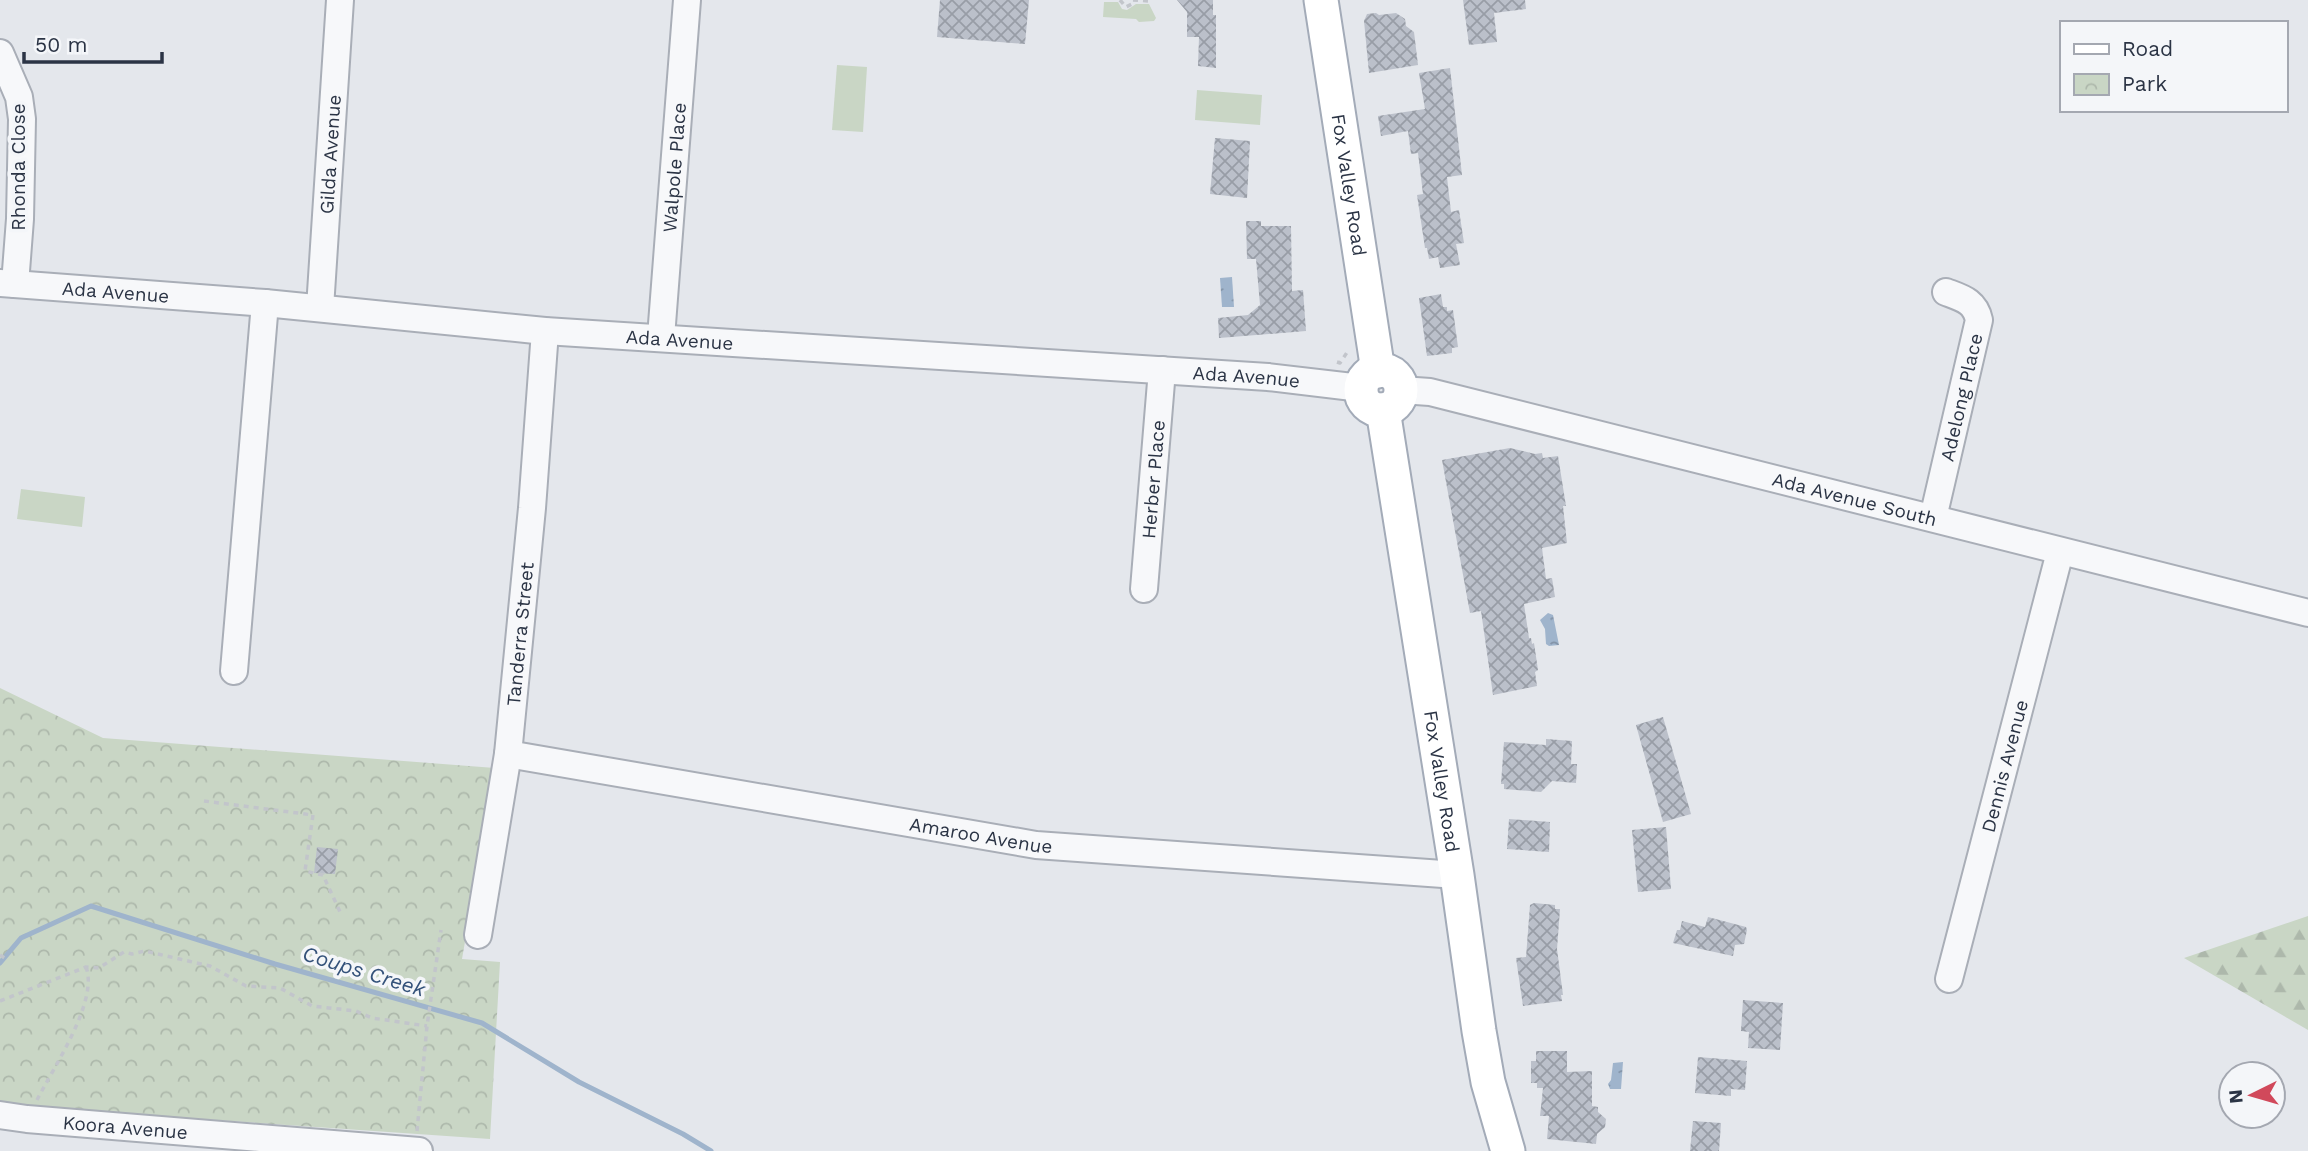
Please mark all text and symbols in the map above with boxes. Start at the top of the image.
scale bar [24,21,163,65]
legend [2060,21,2287,112]
text: 50 m [35,32,87,57]
text: Road [2122,36,2173,61]
text: Park [2122,71,2167,96]
street label: Gilda Avenue [315,94,345,215]
street label: Walpole Place [658,102,691,233]
street label: Rhonda Close [7,103,30,231]
street label: Fox Valley Road [1327,112,1372,258]
street label: Ada Avenue [61,276,170,307]
street label: Ada Avenue [625,325,734,354]
street label: Adelong Place [1935,331,1987,463]
street label: Ada Avenue [1192,361,1301,392]
street label: Herber Place [1137,419,1169,540]
street label: Ada Avenue South [1770,467,1940,531]
street label: Tanderra Street [501,561,538,707]
street label: Dennis Avenue [1976,697,2033,835]
street label: Fox Valley Road [1419,709,1465,854]
street label: Amaroo Avenue [908,812,1053,858]
water label: Coups Creek [300,940,429,1002]
north arrow [2217,1060,2287,1130]
text: N [2223,1088,2248,1104]
street label: Koora Avenue [62,1110,189,1144]

